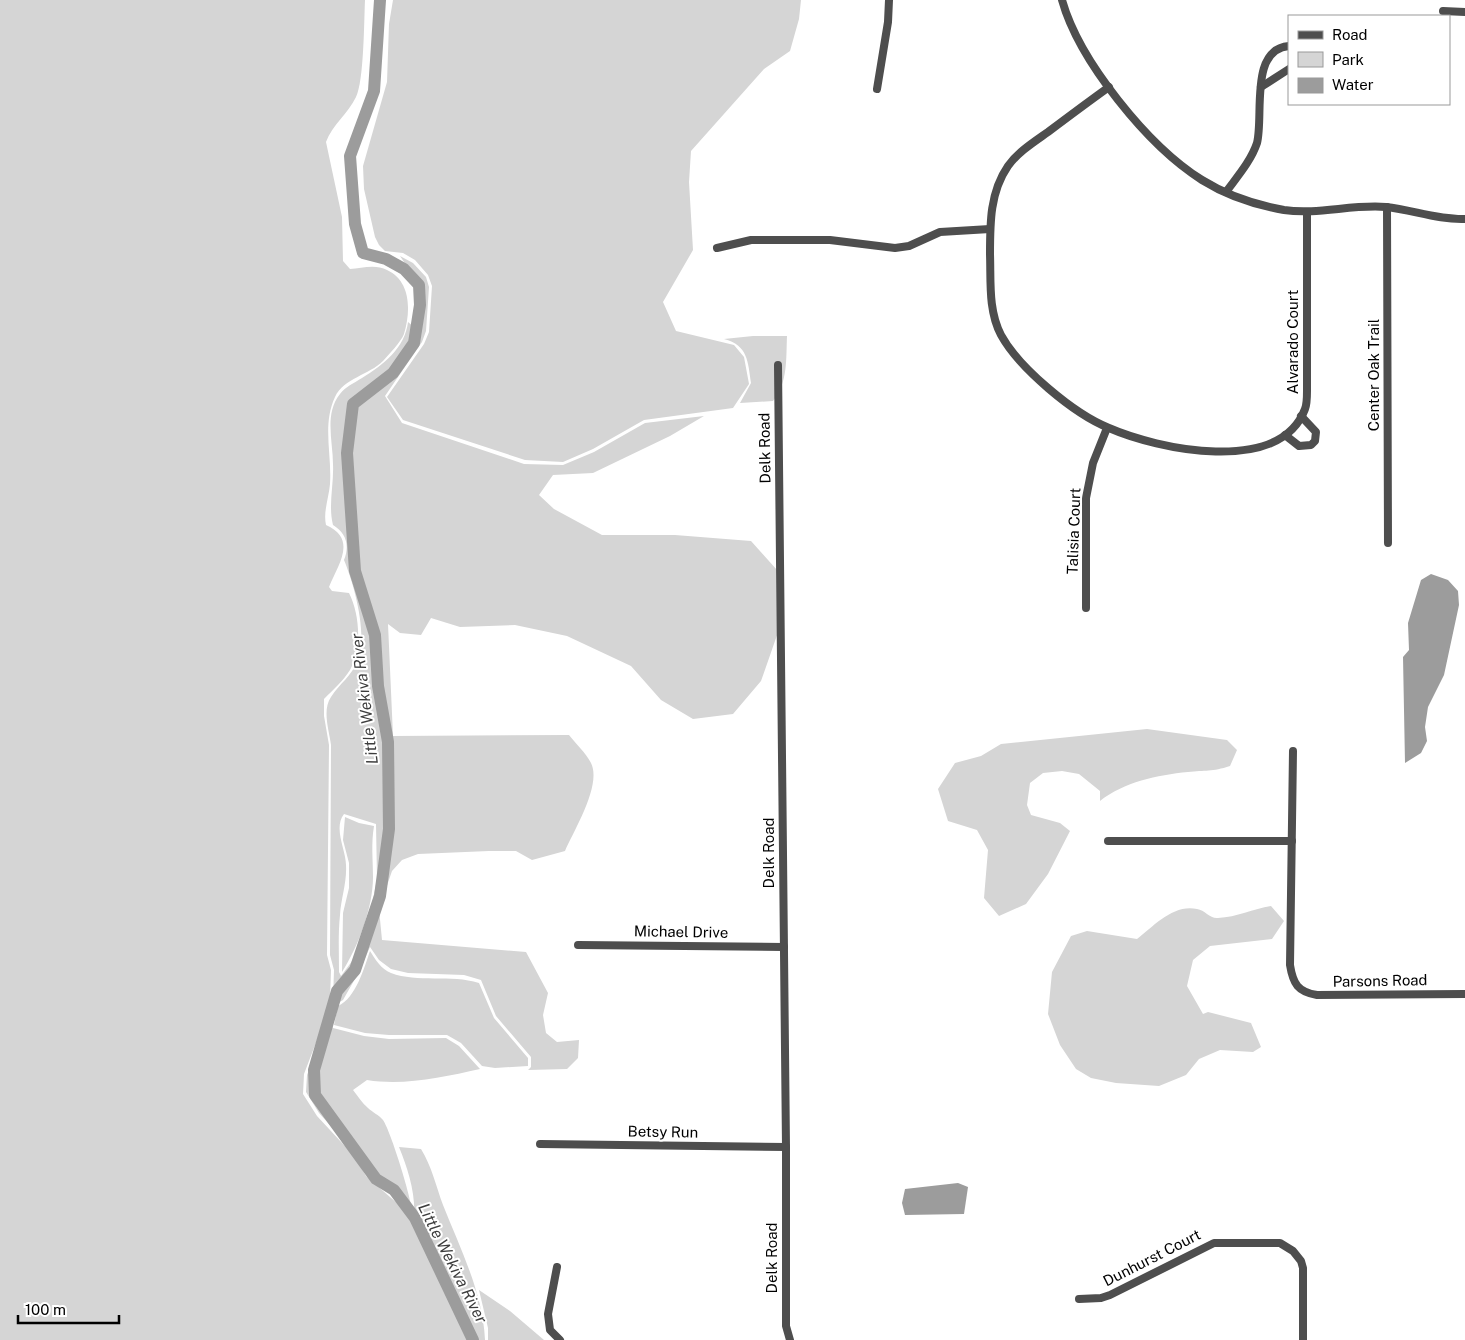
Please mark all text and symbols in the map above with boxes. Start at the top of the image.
legend [1288,15,1450,105]
text: Road [1332,26,1368,43]
text: Park [1332,51,1364,68]
text: Water [1332,76,1374,93]
street label: Alvarado Court [1284,290,1301,394]
street label: Center Oak Trail [1365,319,1382,431]
street label: Delk Road [755,412,774,484]
street label: Talisia Court [1063,487,1084,575]
water label: Little Wekiva River [347,631,382,766]
street label: Delk Road [760,818,777,888]
street label: Michael Drive [634,922,728,941]
street label: Parsons Road [1332,971,1428,990]
street label: Betsy Run [627,1122,699,1141]
water label: Little Wekiva River [414,1200,491,1327]
street label: Delk Road [763,1223,780,1293]
street label: Dunhurst Court [1100,1226,1203,1289]
scale bar [18,1292,119,1324]
text: 100 m [25,1301,66,1318]

